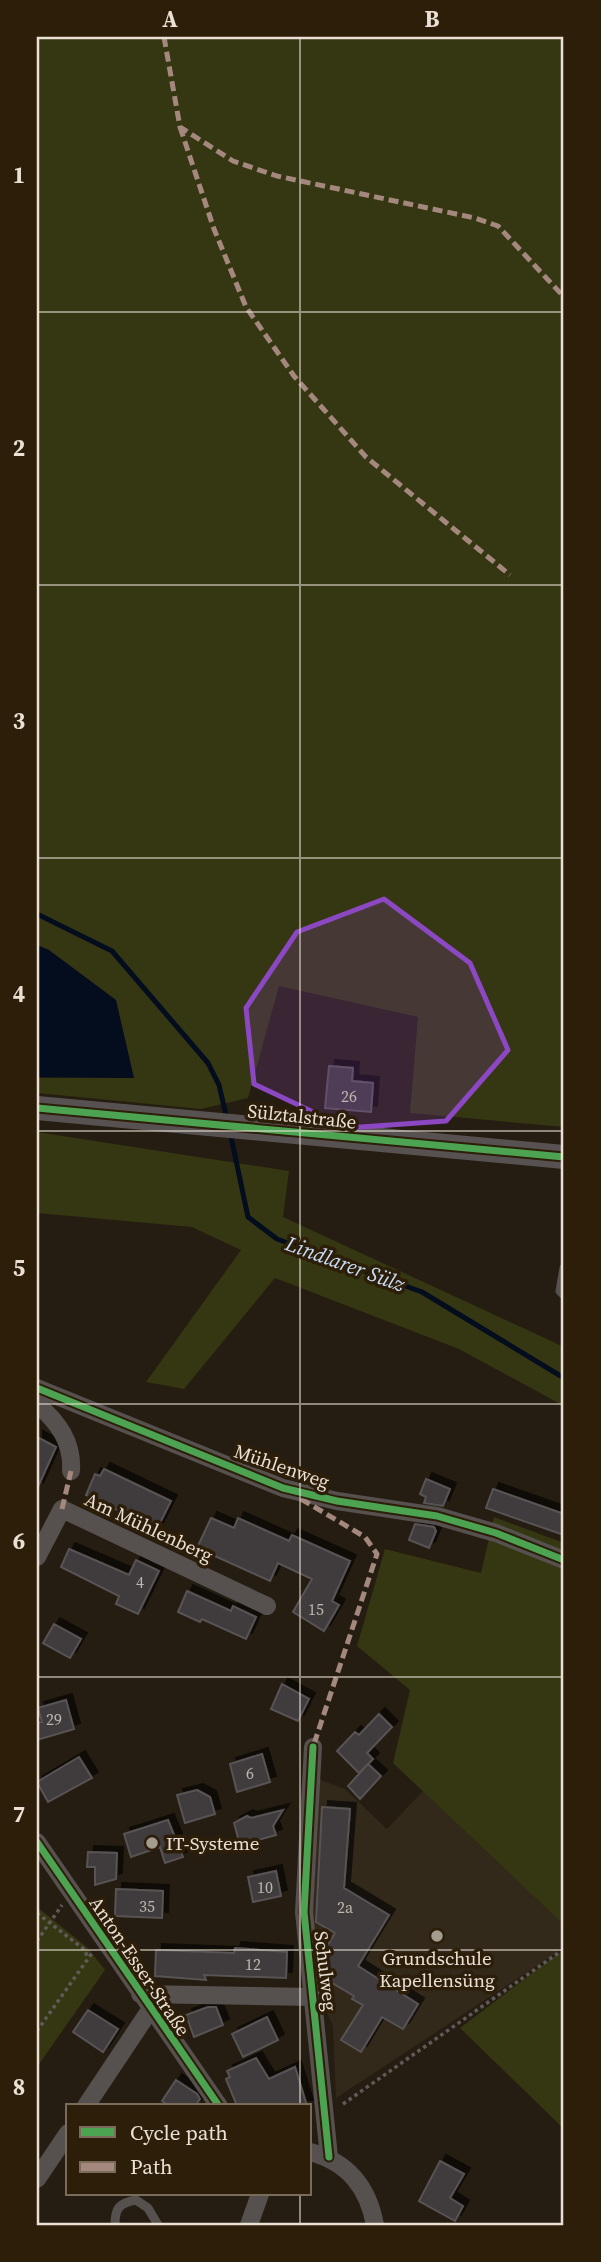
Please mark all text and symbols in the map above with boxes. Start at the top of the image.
text: A [162,3,178,35]
text: B [425,3,440,35]
text: 1 [13,159,25,191]
text: 2 [13,432,25,464]
text: 3 [13,705,25,737]
text: 4 [13,978,25,1010]
house number: 26 [341,1085,357,1107]
street label: Sülztalstraße [246,1097,358,1135]
water label: Lindlarer Sülz [281,1228,410,1299]
text: 5 [13,1252,25,1284]
street label: Mühlenweg [231,1438,333,1494]
street label: Am Mühlenberg [81,1486,217,1568]
text: 6 [13,1525,25,1557]
house number: 4 [136,1571,144,1593]
house number: 15 [308,1598,324,1620]
house number: 29 [46,1708,62,1730]
house number: 6 [246,1762,254,1784]
text: 7 [13,1798,25,1830]
place label: IT-Systeme [166,1830,259,1856]
marker: IT-Systeme [144,1835,160,1851]
house number: 10 [257,1876,273,1898]
street label: Anton-Esser-Straße [84,1891,196,2041]
house number: 35 [139,1895,155,1917]
house number: 2a [337,1896,354,1918]
marker: Grundschule Kapellensüng [429,1928,445,1944]
street label: Schulweg [308,1930,344,2013]
place label: Grundschule Kapellensüng [379,1945,495,1993]
house number: 12 [245,1953,261,1975]
text: 8 [13,2071,25,2103]
legend [66,2104,312,2196]
text: Cycle path [130,2118,228,2147]
text: Path [130,2152,173,2181]

